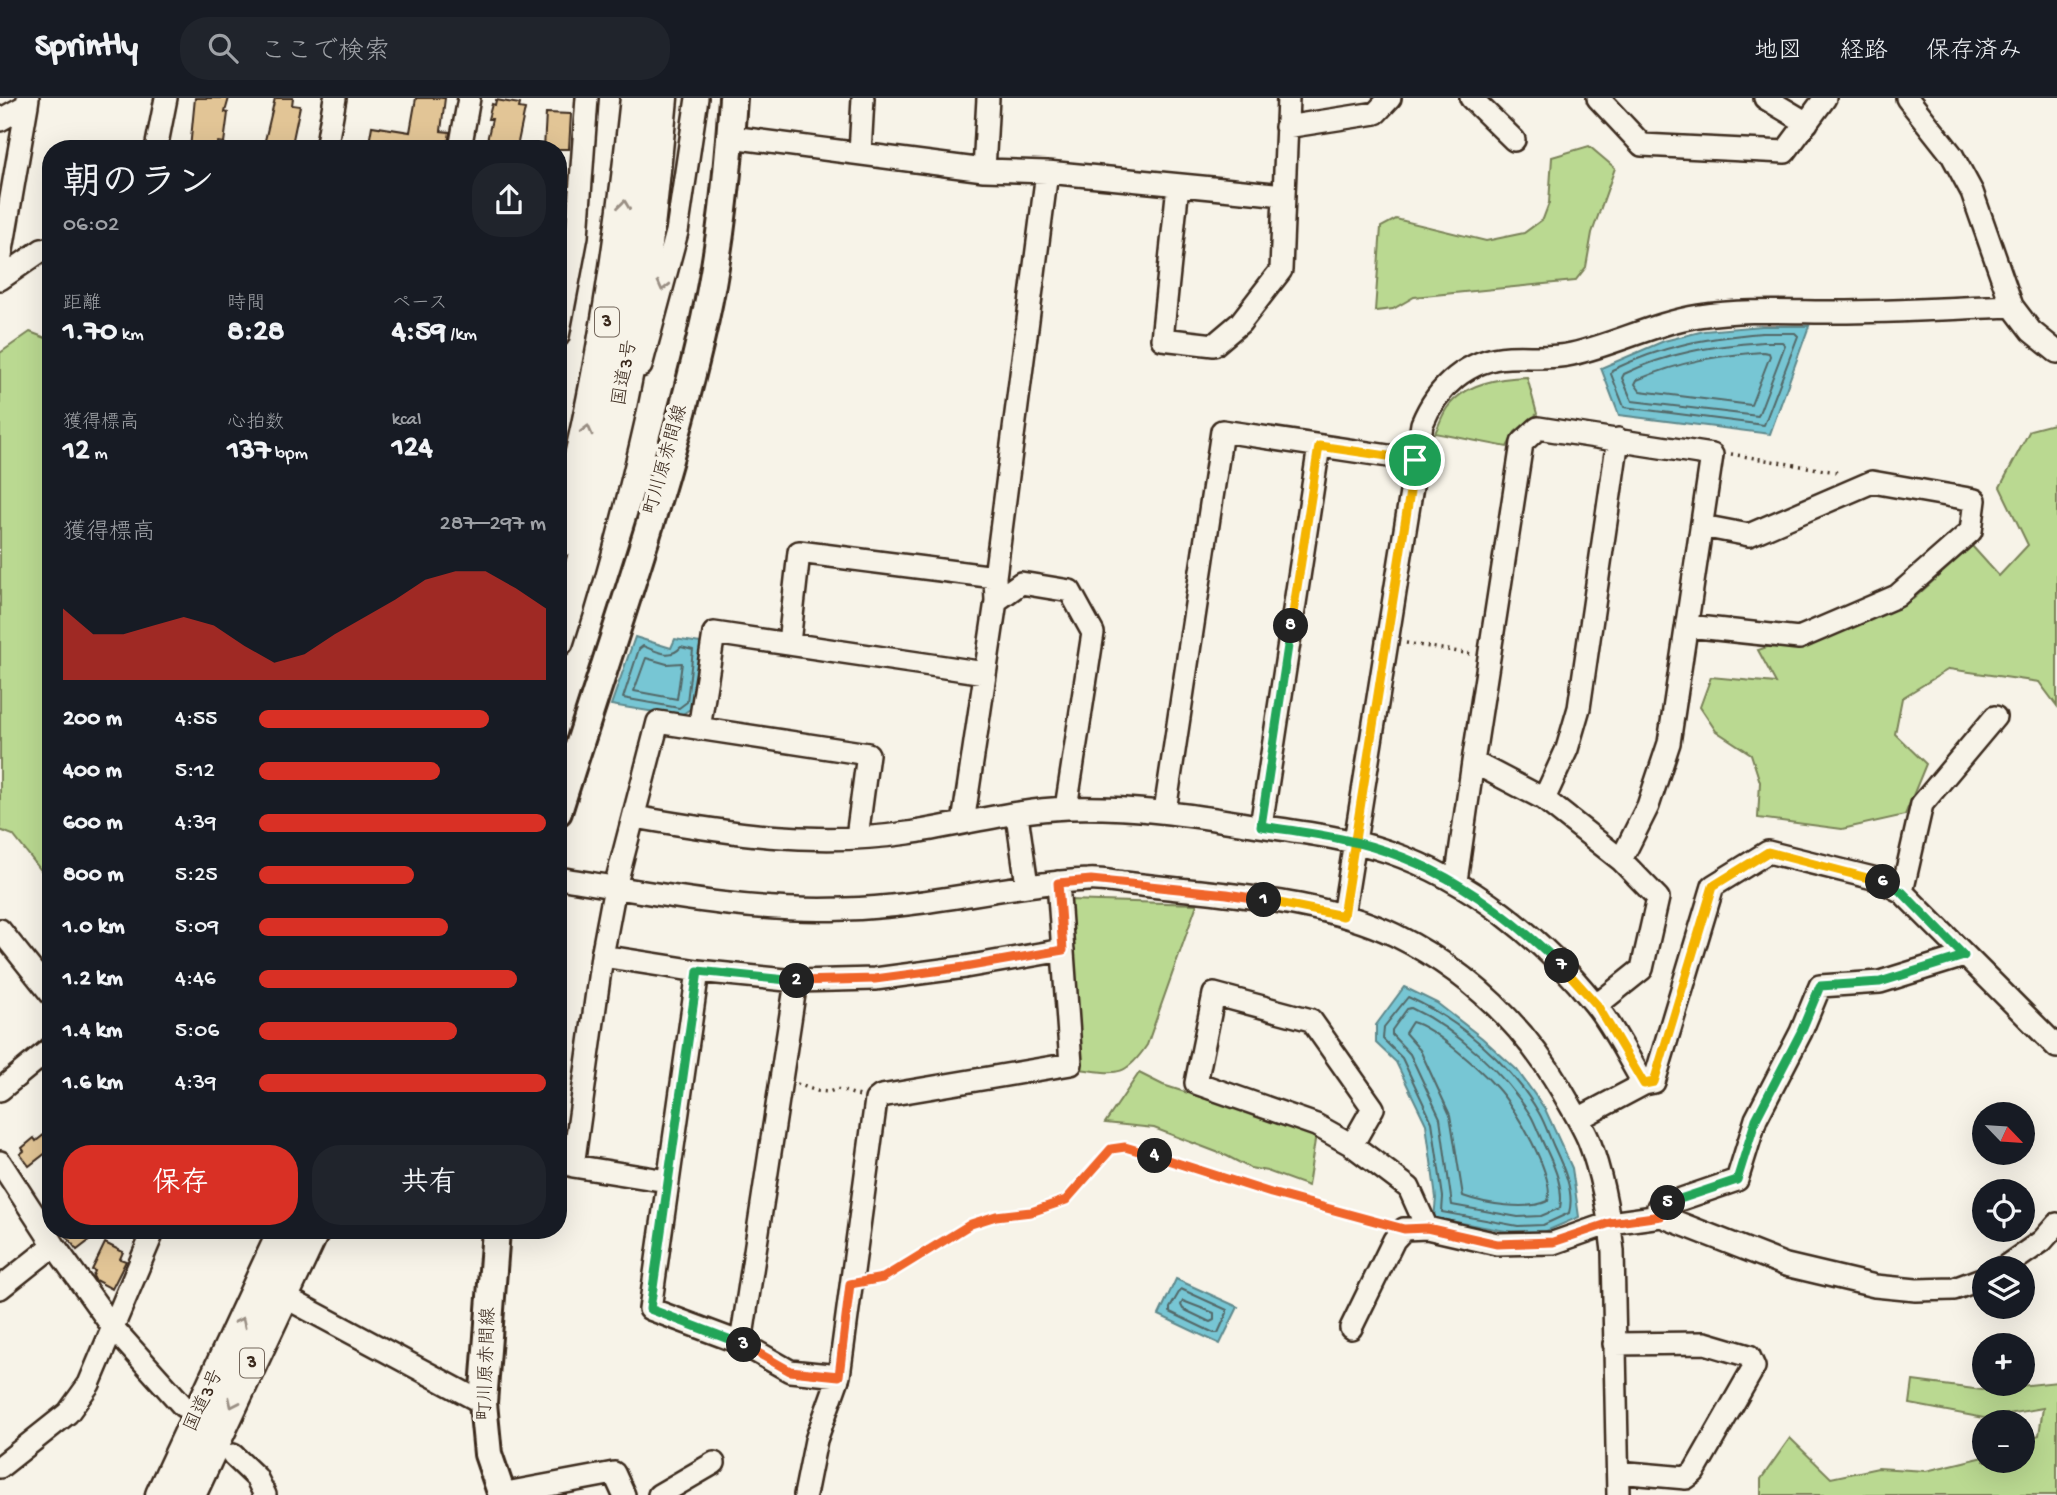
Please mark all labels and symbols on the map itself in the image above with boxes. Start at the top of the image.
one-way arrow [616,199,631,211]
one-way arrow [657,279,671,291]
road number: 3 [595,308,619,336]
street label: 国道3号 [608,338,643,408]
street label: 町川原赤間線 [639,402,694,518]
one-way arrow [579,424,593,436]
pin [1385,430,1445,490]
pin: 8 [1274,608,1308,644]
pin: 6 [1866,864,1900,900]
pin: 1 [1246,882,1282,918]
pin: 7 [1544,948,1580,984]
pin: 2 [780,964,814,998]
north arrow [1972,1102,2035,1166]
pin: 4 [1138,1138,1172,1174]
pin: 5 [1650,1186,1686,1220]
street label: 町川原赤間線 [474,1307,501,1421]
one-way arrow [233,1317,247,1329]
pin: 3 [726,1328,762,1362]
road number: 3 [240,1348,264,1378]
street label: 国道3号 [180,1365,230,1436]
one-way arrow [227,1396,241,1408]

